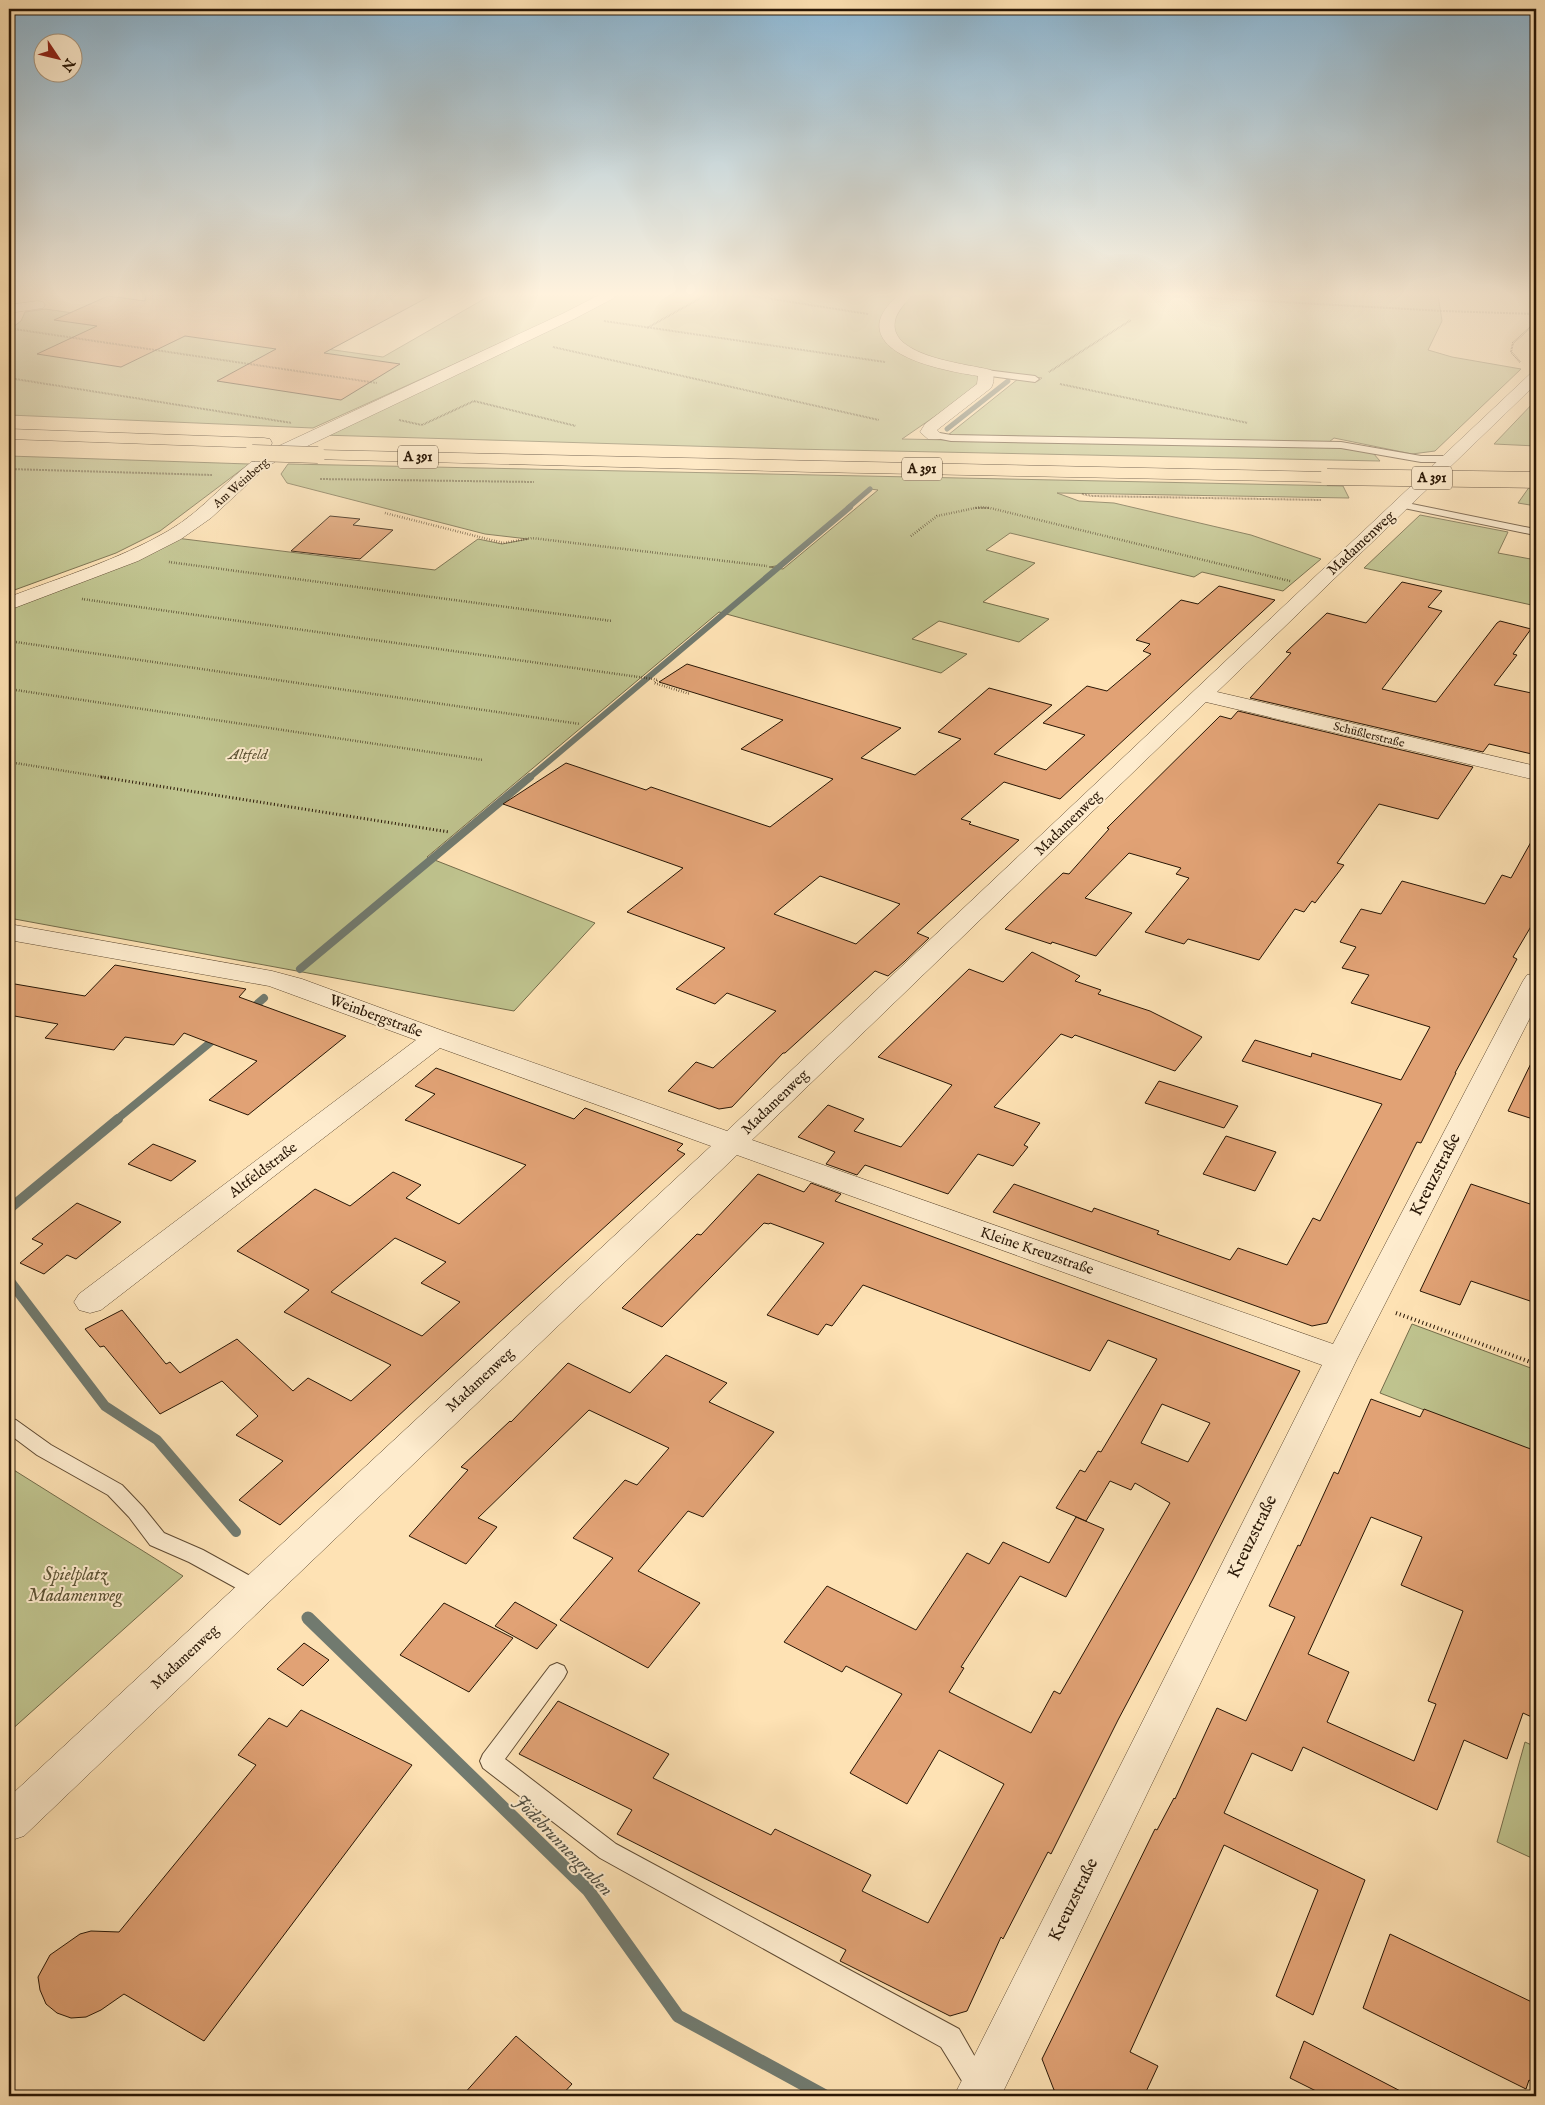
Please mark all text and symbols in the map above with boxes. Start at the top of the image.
north arrow [32,32,82,82]
text: N [57,54,79,75]
road number: A 391 [398,446,438,468]
street label: Am Weinberg [209,454,272,512]
road number: A 391 [902,458,942,480]
road number: A 391 [1412,466,1452,489]
street label: Madamenweg [1323,506,1400,579]
street label: Schüßlerstraße [1332,719,1407,751]
park label: Altfeld [227,745,268,764]
street label: Madamenweg [1030,786,1106,860]
street label: Weinbergstraße [327,990,425,1042]
street label: Madamenweg [737,1065,813,1139]
street label: Kreuzstraße [1405,1130,1467,1220]
street label: Altfeldstraße [224,1138,301,1202]
street label: Kleine Kreuzstraße [978,1223,1096,1279]
street label: Madamenweg [442,1343,519,1416]
street label: Kreuzstraße [1223,1492,1283,1582]
park label: Spielplatz Madamenweg [28,1564,123,1608]
street label: Madamenweg [147,1620,224,1693]
water label: Jödebrunnengraben [508,1790,618,1902]
street label: Kreuzstraße [1044,1855,1104,1945]

